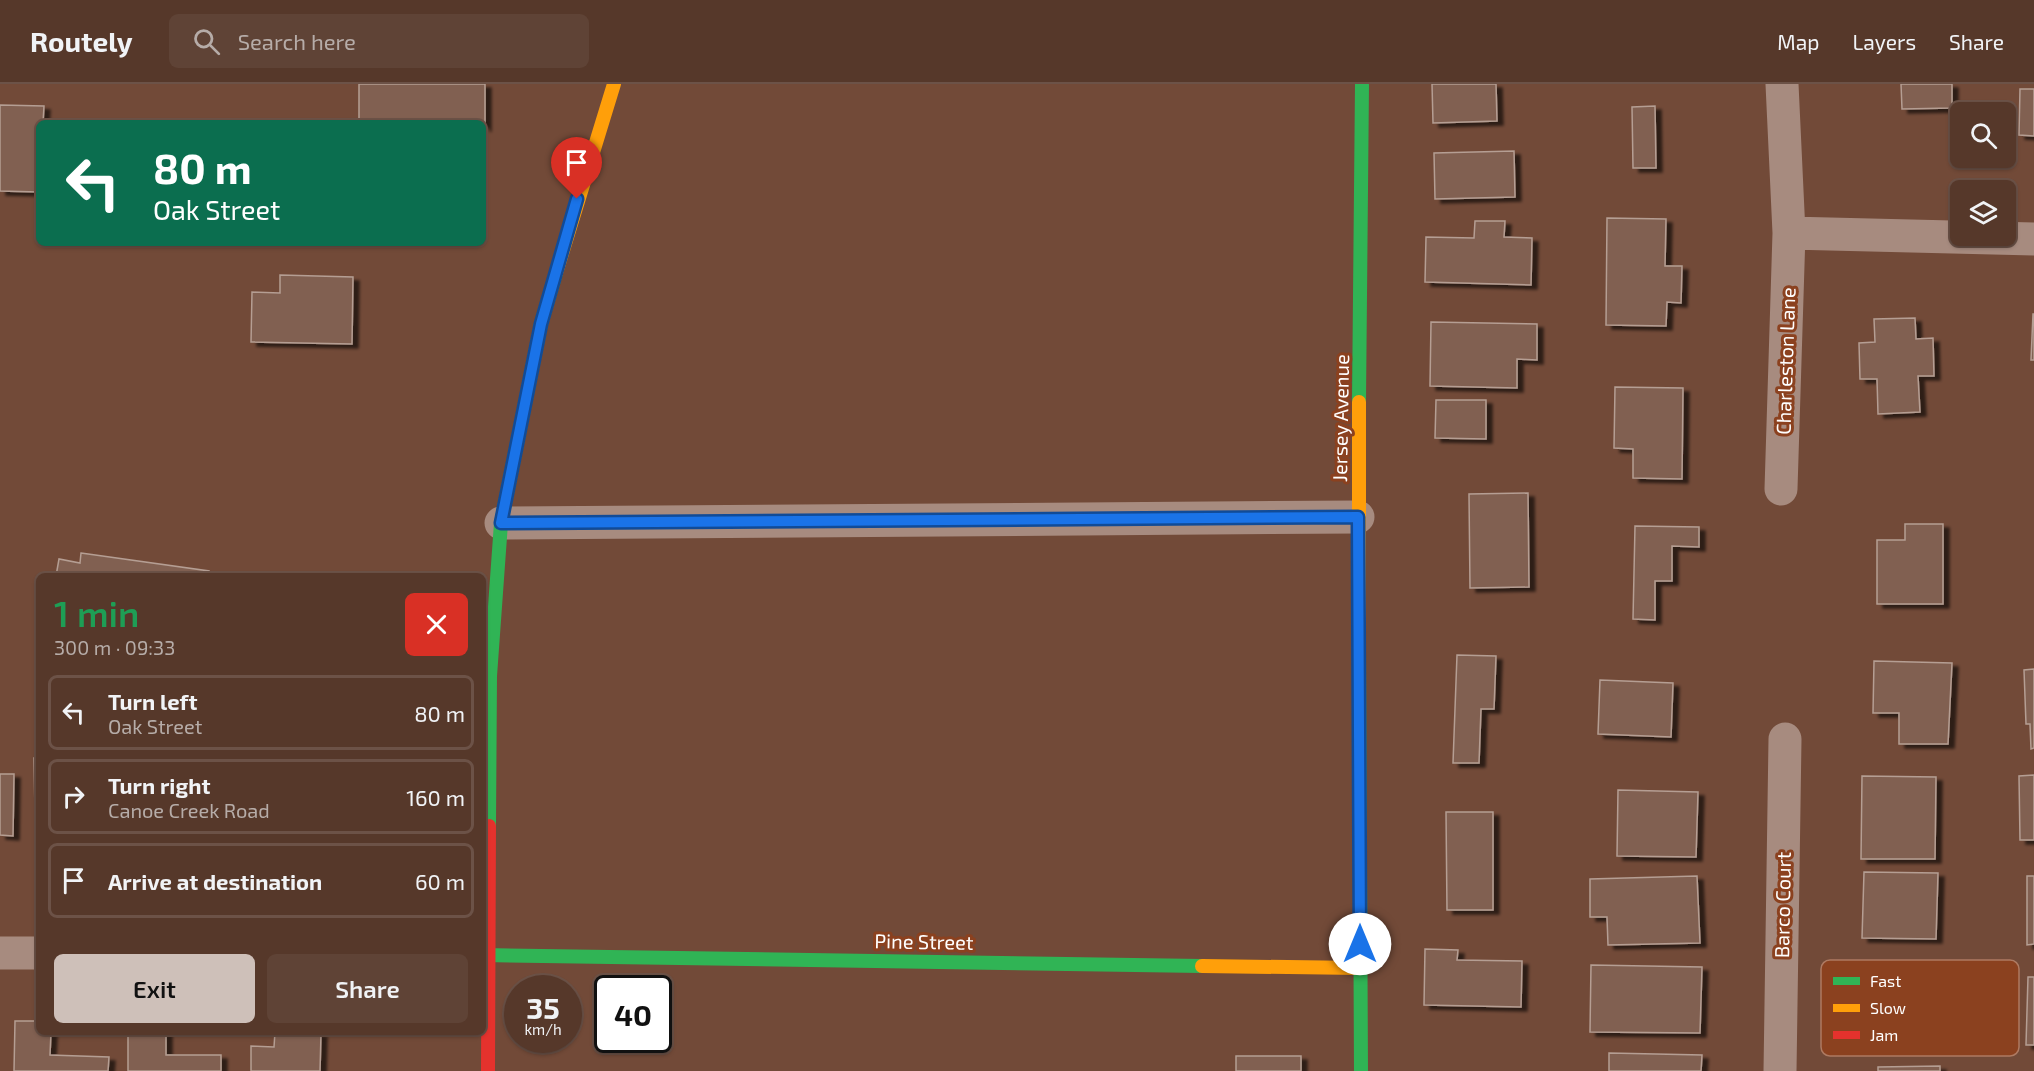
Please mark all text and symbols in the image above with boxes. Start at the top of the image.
search box [169,14,589,68]
text: Routely [30,24,133,58]
icon: search [190,25,223,58]
text: Search here [238,28,356,54]
text: Map [1777,29,1819,54]
text: Layers [1852,29,1916,54]
text: Share [1949,29,2004,54]
map controls [1950,102,2016,246]
button: search [1950,102,2016,168]
pin [551,137,602,199]
text: 80 m [153,142,252,192]
icon: left [54,144,132,222]
icon: arrive [560,146,593,179]
button: layers [1950,180,2016,246]
text: Oak Street [153,193,280,225]
street label: Charleston Lane [1770,287,1800,435]
street label: Jersey Avenue [1327,354,1353,482]
text: 1 min [54,591,139,634]
button: close [405,593,468,656]
text: 300 m · 09:33 [54,635,175,659]
text: Turn left [108,688,197,714]
icon: left [57,696,90,729]
text: 80 m [414,700,465,726]
text: Oak Street [108,714,202,738]
text: Turn right [108,772,210,798]
icon: right [57,780,90,813]
text: 160 m [406,784,465,810]
text: Canoe Creek Road [108,798,270,822]
street label: Barco Court [1769,851,1795,958]
icon: arrive [57,864,90,897]
text: Arrive at destination [108,868,322,894]
text: 60 m [415,868,465,894]
position arrow [1328,912,1392,976]
street label: Pine Street [874,928,974,954]
button: Exit [54,954,255,1023]
button: Share [267,954,468,1023]
legend [1821,960,2019,1056]
text: Fast [1870,971,1901,990]
speed limit sign: 40 [594,975,672,1053]
text: 35 [526,989,560,1025]
text: Slow [1870,998,1906,1017]
text: km/h [524,1020,562,1038]
text: Jam [1870,1025,1898,1044]

